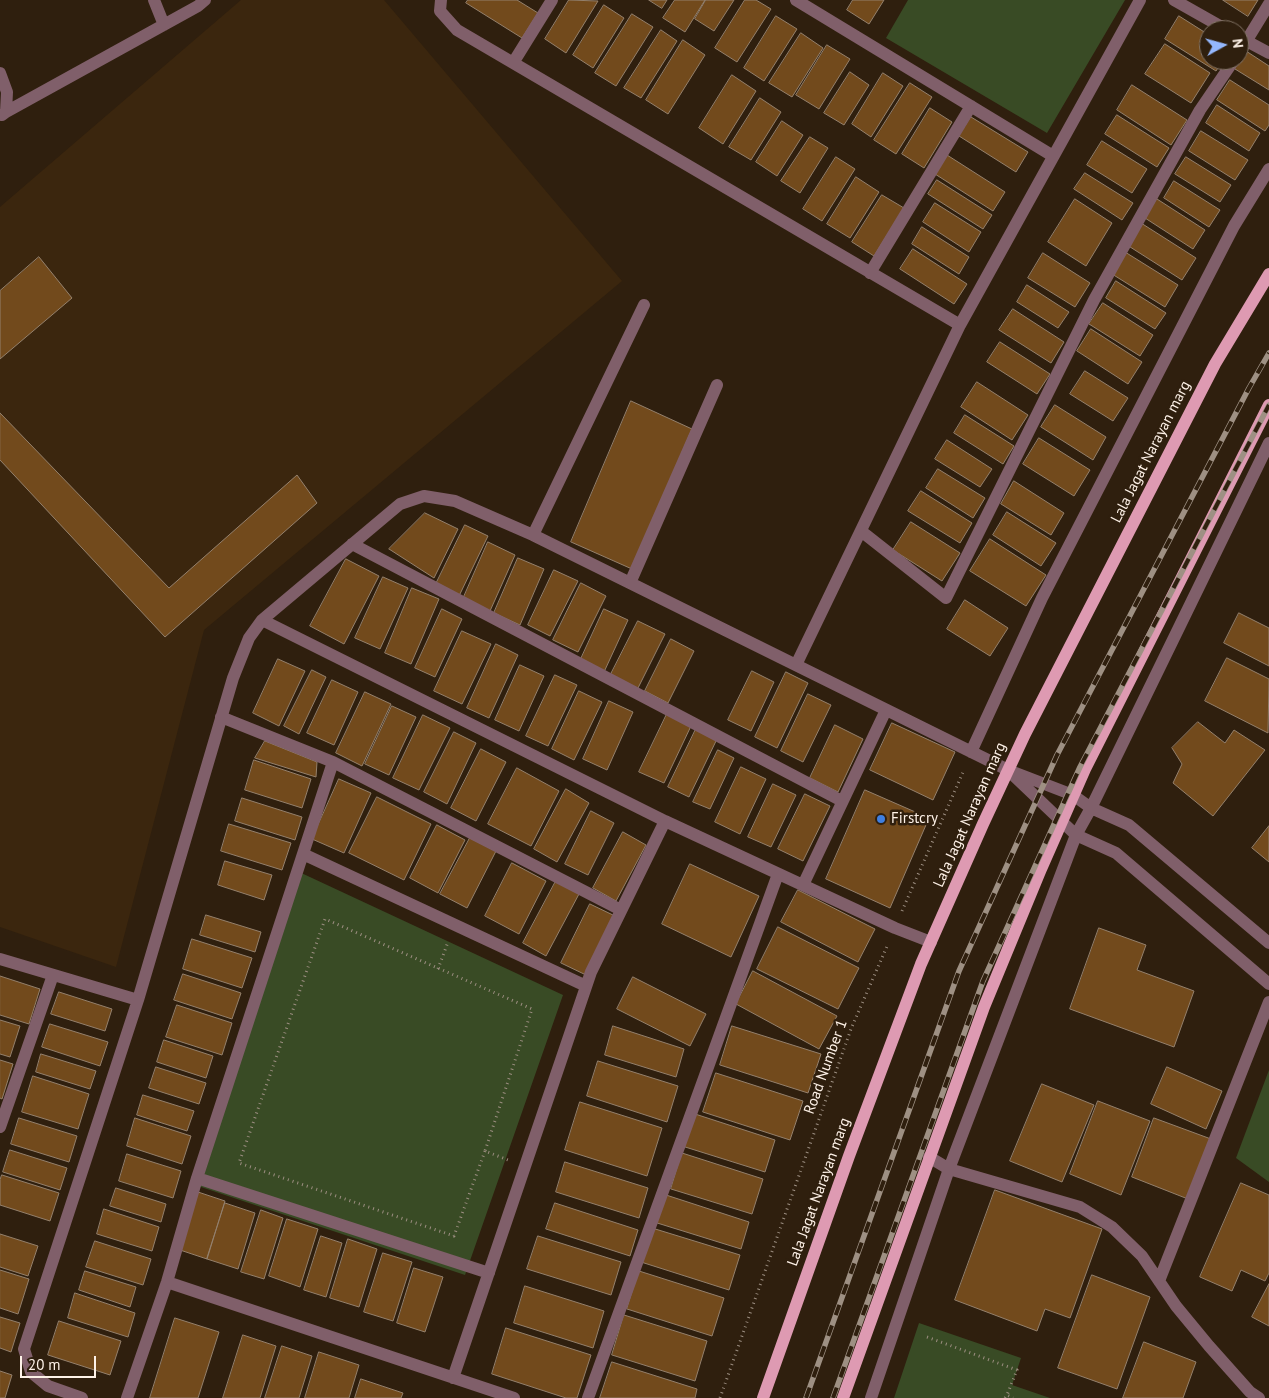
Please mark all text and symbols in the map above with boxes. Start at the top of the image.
north arrow [1199,20,1249,70]
text: N [1228,38,1247,49]
street label: Lala Jagat Narayan marg [1107,378,1195,526]
street label: Lala Jagat Narayan marg [930,740,1010,890]
place label: Firstcry [891,810,938,828]
marker: Firstcry [875,813,887,825]
street label: Road Number 1 [801,1017,851,1117]
street label: Lala Jagat Narayan marg [784,1115,854,1269]
scale bar [22,1346,99,1378]
text: 20 m [28,1355,61,1374]

